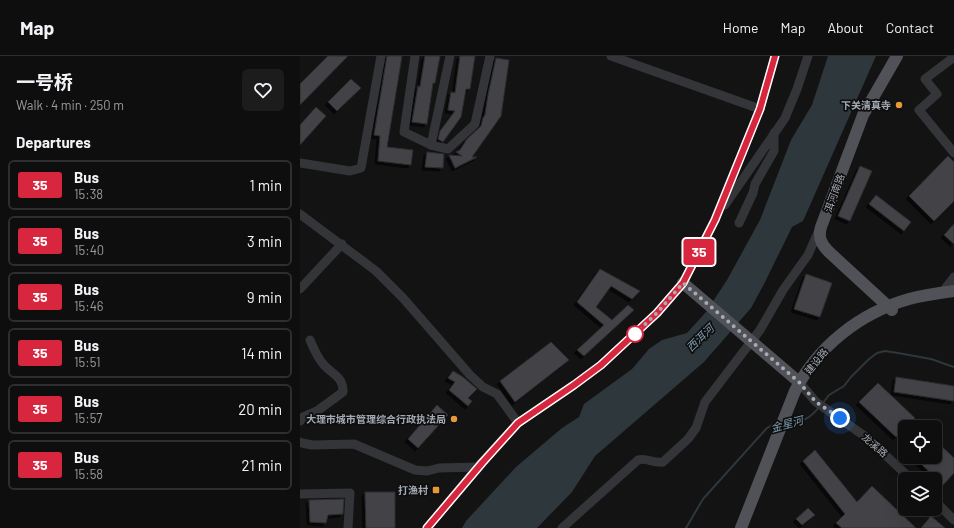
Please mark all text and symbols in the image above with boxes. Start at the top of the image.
text: Map [20,16,54,39]
text: Home [723,19,759,36]
text: Map [781,19,805,36]
text: About [827,19,864,36]
text: Contact [886,19,934,36]
button: heart [242,69,284,111]
text: 一号桥 [16,70,73,93]
text: Walk · 4 min · 250 m [16,97,124,113]
place label: 下关清真寺 [841,99,891,111]
marker: 下关清真寺 [894,100,904,110]
text: Departures [16,133,91,151]
text: Bus [74,168,99,186]
street label: 洱河南路 [822,172,846,214]
text: 35 [32,176,48,193]
text: 1 min [249,176,282,194]
text: 15:38 [74,186,103,202]
text: Bus [74,224,99,242]
text: 35 [32,232,48,249]
text: 3 min [247,232,282,250]
line badge: 35 [681,239,717,265]
text: 15:40 [74,242,104,258]
text: 35 [691,243,707,260]
text: Bus [74,280,99,298]
text: 35 [32,288,48,305]
text: 9 min [247,288,282,306]
text: 15:46 [74,298,104,314]
water label: 西洱河 [683,320,717,354]
unlabelled marker [626,325,644,343]
text: Bus [74,336,99,354]
text: 35 [32,344,48,361]
text: 14 min [241,344,282,362]
street label: 建设路 [802,346,830,376]
text: 15:51 [74,354,101,370]
text: Bus [74,392,99,410]
text: 35 [32,400,48,417]
text: 20 min [238,400,282,418]
your location [830,408,850,428]
text: 15:57 [74,410,102,426]
water label: 金星河 [769,412,806,434]
place label: 大理市城市管理综合行政执法局 [306,413,446,425]
marker: 大理市城市管理综合行政执法局 [449,414,459,424]
map controls [898,420,942,516]
button: locate [898,420,942,464]
street label: 龙溪路 [860,431,890,459]
text: Bus [74,448,99,466]
text: 35 [32,456,48,473]
text: 21 min [242,456,282,474]
text: 15:58 [74,466,103,482]
button: layers [898,472,942,516]
place label: 打渔村 [398,484,428,496]
marker: 打渔村 [431,485,441,495]

